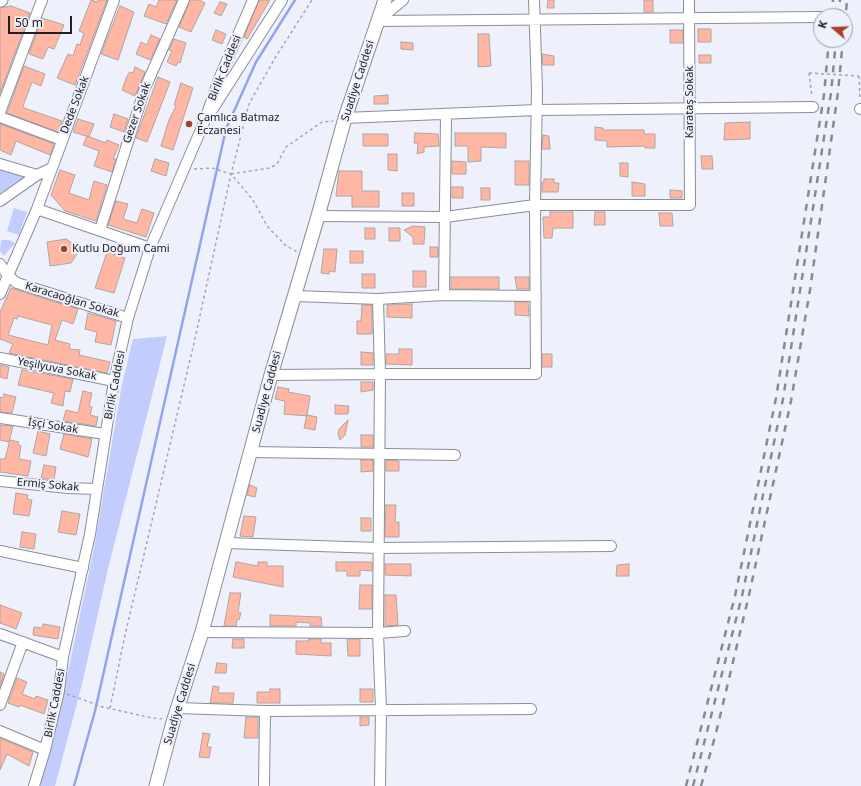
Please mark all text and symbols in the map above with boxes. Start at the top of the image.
scale bar [10,8,74,34]
north arrow [813,8,853,48]
text: 50 m [15,14,43,31]
text: K [814,18,830,30]
street label: Birlik Caddesi [206,33,244,103]
street label: Suadiye Caddesi [339,39,377,123]
street label: Karataş Sokak [683,66,697,138]
street label: Dede Sokak [58,74,92,136]
street label: Gezer Sokak [120,81,154,145]
place label: Çamlıca Batmaz Eczanesi [197,111,279,137]
marker: Çamlıca Batmaz Eczanesi [184,119,194,129]
place label: Kutlu Doğum Cami [72,242,170,256]
marker: Kutlu Doğum Cami [59,244,69,254]
street label: Karacaoğlan Sokak [23,279,121,321]
street label: Birlik Caddesi [102,349,128,421]
street label: Suadiye Caddesi [250,350,284,434]
street label: Yeşilyuva Sokak [16,355,98,383]
street label: İşçi Sokak [27,416,79,436]
street label: Ermiş Sokak [16,476,80,494]
street label: Suadiye Caddesi [161,662,199,746]
street label: Birlik Caddesi [42,667,68,739]

